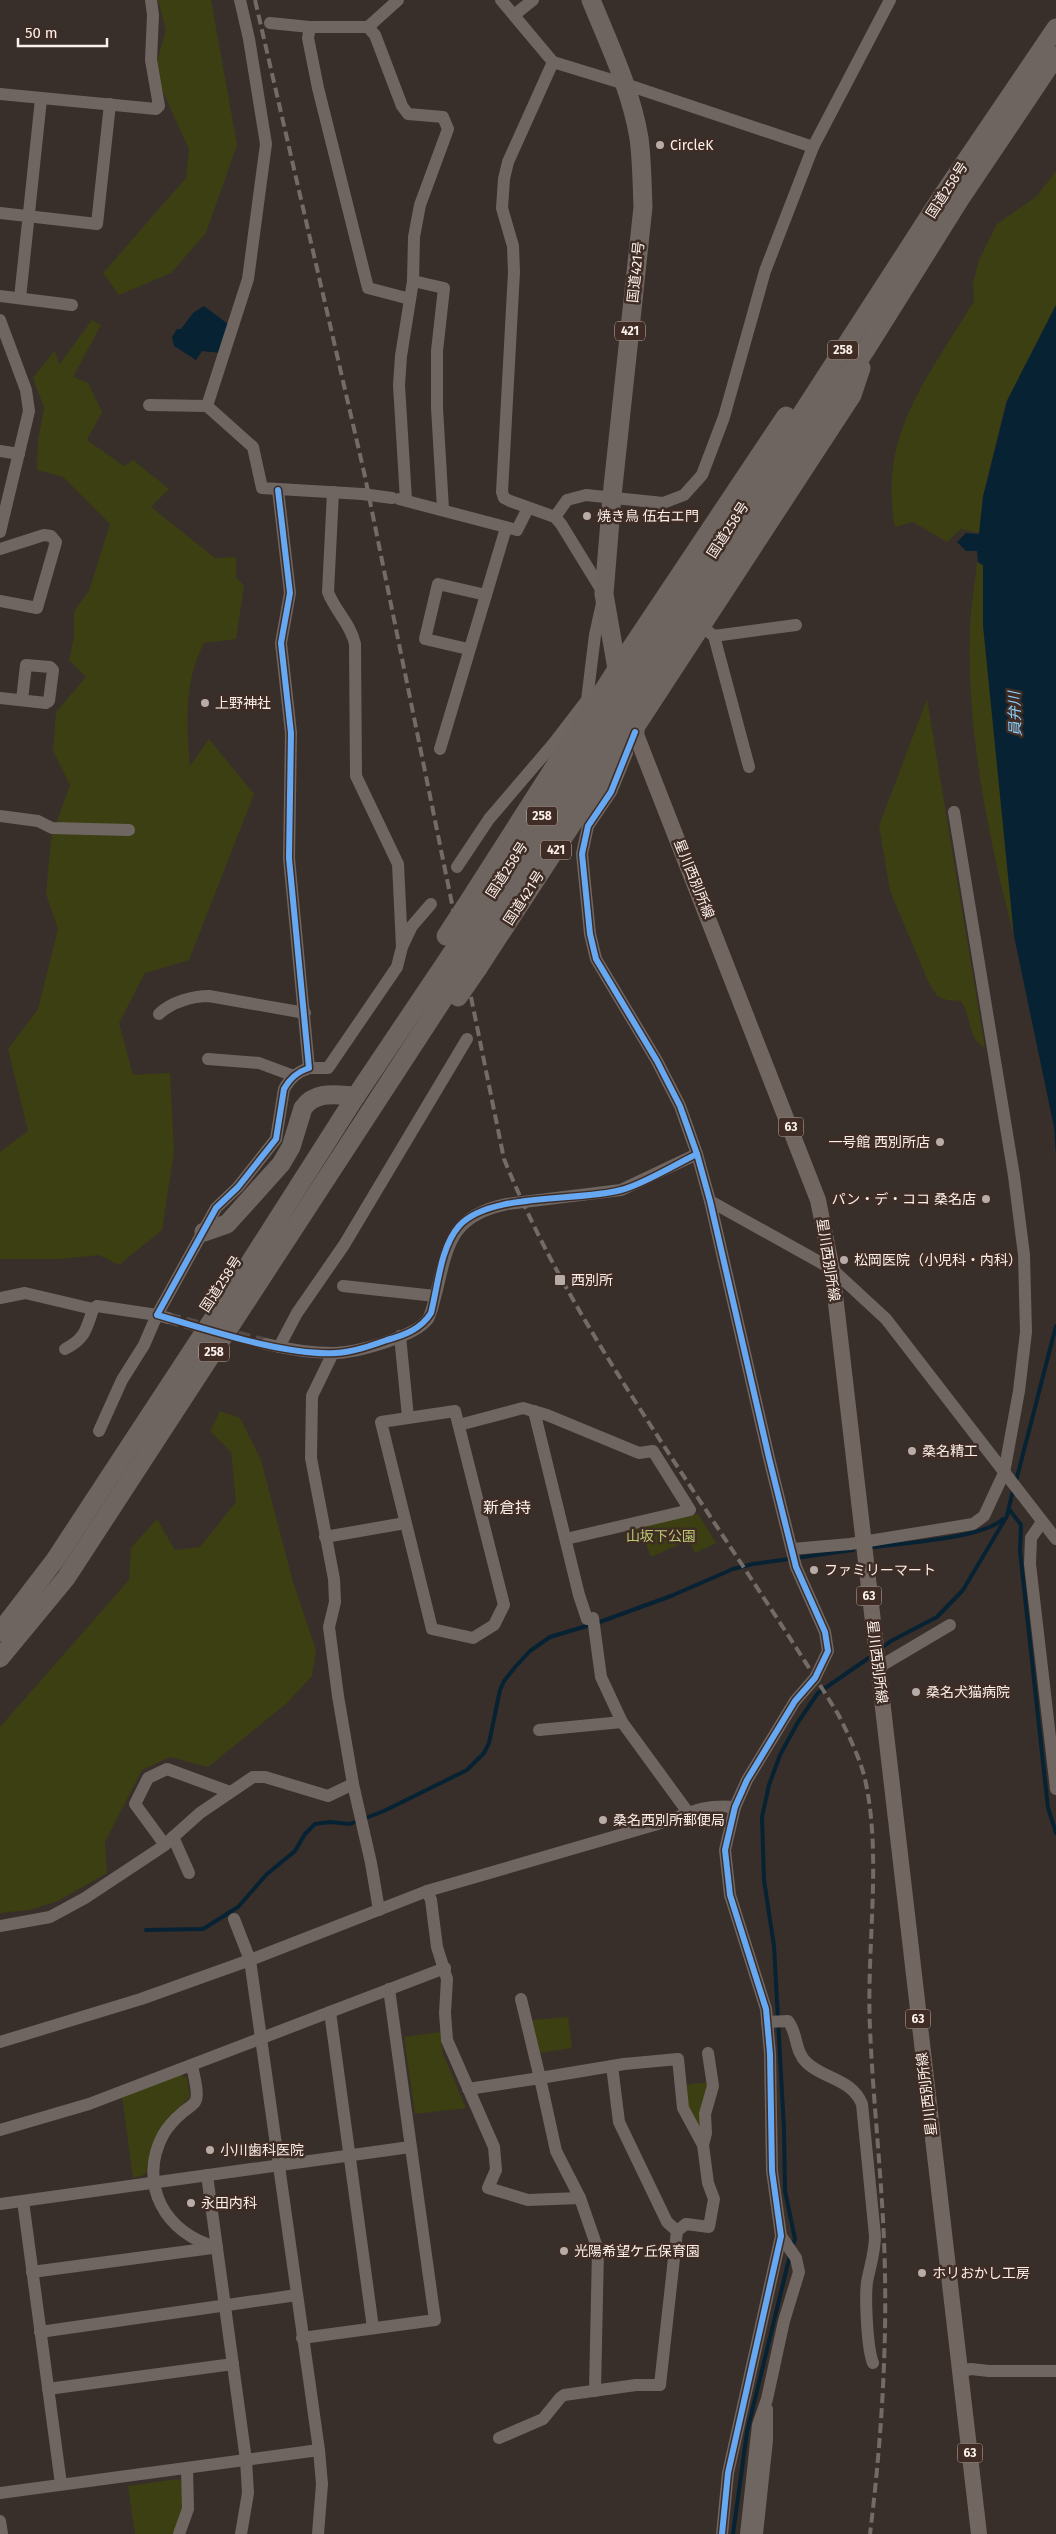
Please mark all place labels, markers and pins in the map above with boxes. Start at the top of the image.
place label: CircleK [670,137,714,154]
marker: CircleK [654,139,666,151]
place label: 焼き鳥 伍右エ門 [597,508,699,525]
marker: 焼き鳥 伍右エ門 [581,510,593,522]
place label: 上野神社 [215,695,271,712]
marker: 上野神社 [199,697,211,709]
place label: 一号館 西別所店 [828,1134,930,1151]
marker: 一号館 西別所店 [934,1136,946,1148]
place label: パン・デ・ココ 桑名店 [832,1191,976,1208]
marker: パン・デ・ココ 桑名店 [980,1193,992,1205]
place label: 松岡医院（小児科・内科） [854,1252,1022,1269]
marker: 松岡医院（小児科・内科） [838,1254,850,1266]
place label: 西別所 [571,1272,613,1289]
marker: 西別所 [553,1273,567,1287]
place label: 桑名精工 [922,1443,978,1460]
marker: 桑名精工 [906,1445,918,1457]
place label: ファミリーマート [824,1562,936,1579]
marker: ファミリーマート [808,1564,820,1576]
place label: 桑名犬猫病院 [926,1684,1010,1701]
marker: 桑名犬猫病院 [910,1686,922,1698]
place label: 桑名西別所郵便局 [613,1812,725,1829]
marker: 桑名西別所郵便局 [597,1814,609,1826]
place label: 小川歯科医院 [220,2142,304,2159]
marker: 小川歯科医院 [204,2144,216,2156]
place label: 永田内科 [201,2195,257,2212]
marker: 永田内科 [185,2197,197,2209]
place label: 光陽希望ケ丘保育園 [574,2243,700,2260]
marker: 光陽希望ケ丘保育園 [558,2245,570,2257]
place label: ホリおかし工房 [932,2265,1030,2282]
marker: ホリおかし工房 [916,2267,928,2279]

